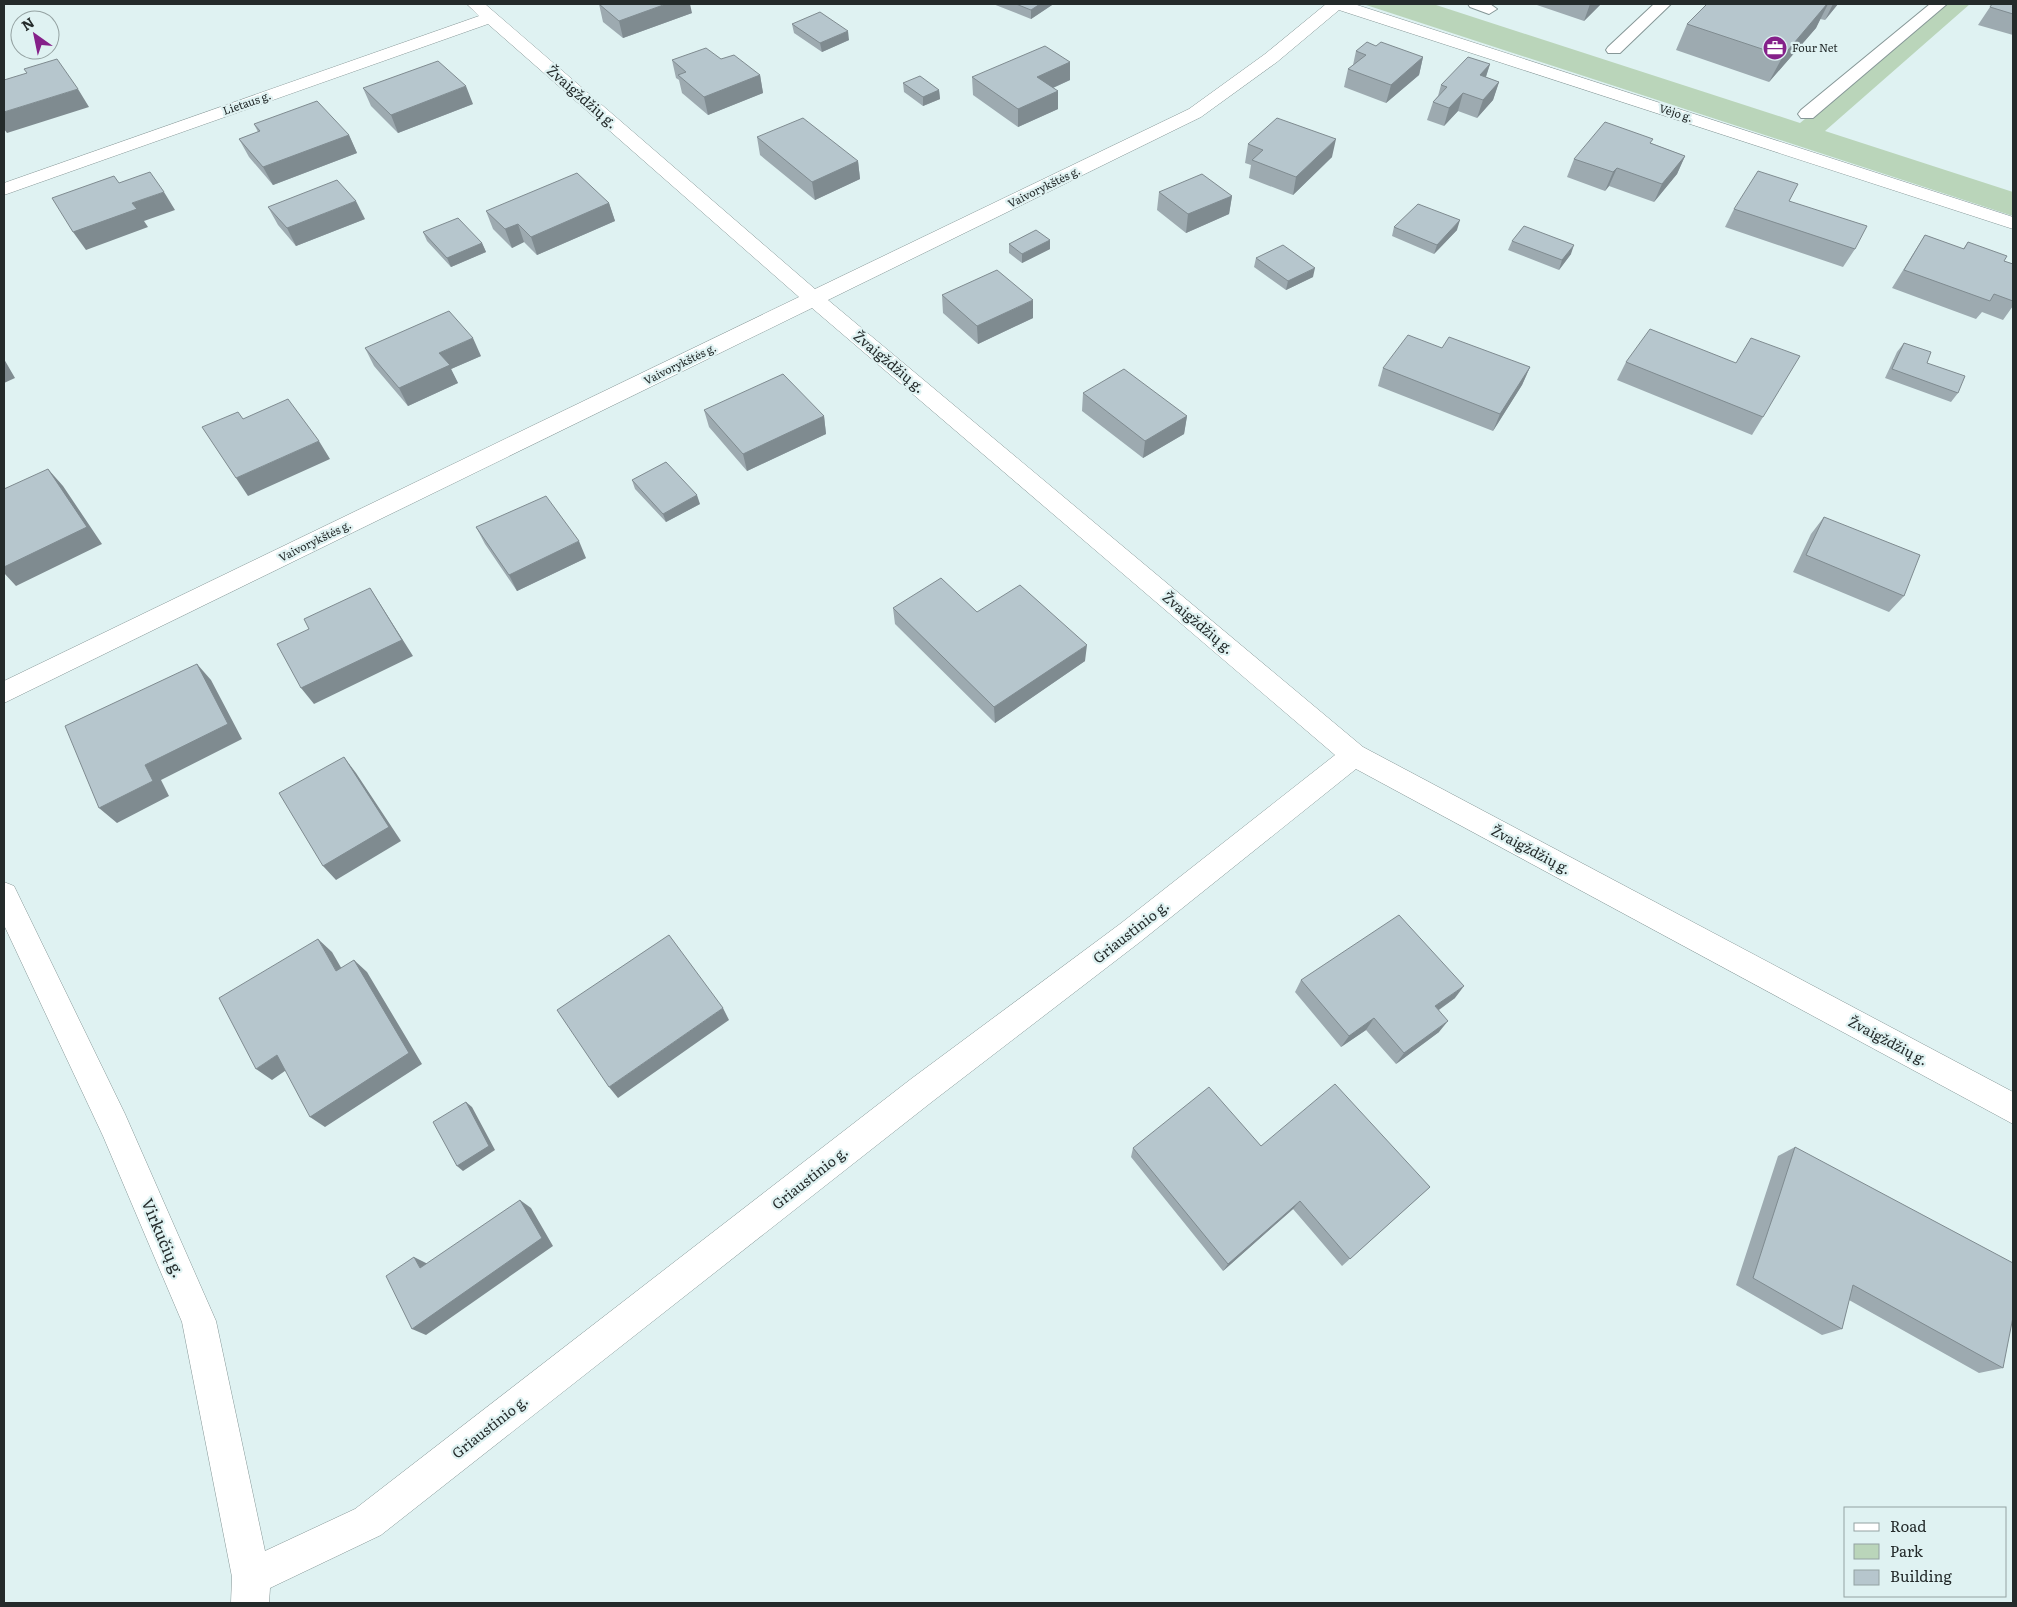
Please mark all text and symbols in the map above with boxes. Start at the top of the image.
north arrow [10,10,60,60]
text: N [17,12,38,35]
office icon: Four Net [1762,35,1788,61]
place label: Four Net [1792,39,1838,55]
street label: Žvaigždžių g. [543,60,622,132]
street label: Lietaus g. [220,86,273,118]
street label: Vėjo g. [1657,99,1695,125]
street label: Vaivorykštės g. [1005,162,1083,211]
street label: Žvaigždžių g. [850,325,930,397]
street label: Vaivorykštės g. [641,339,719,388]
street label: Vaivorykštės g. [276,516,354,565]
street label: Žvaigždžių g. [1159,586,1239,658]
street label: Žvaigždžių g. [1488,820,1575,878]
street label: Griaustinio g. [1088,895,1173,967]
street label: Žvaigždžių g. [1845,1011,1932,1069]
street label: Griaustinio g. [767,1141,852,1213]
street label: Virkučių g. [136,1194,191,1281]
street label: Griaustinio g. [447,1390,532,1462]
legend [1844,1507,2007,1597]
text: Road [1890,1514,1926,1537]
text: Park [1890,1539,1924,1562]
text: Building [1890,1564,1952,1587]

